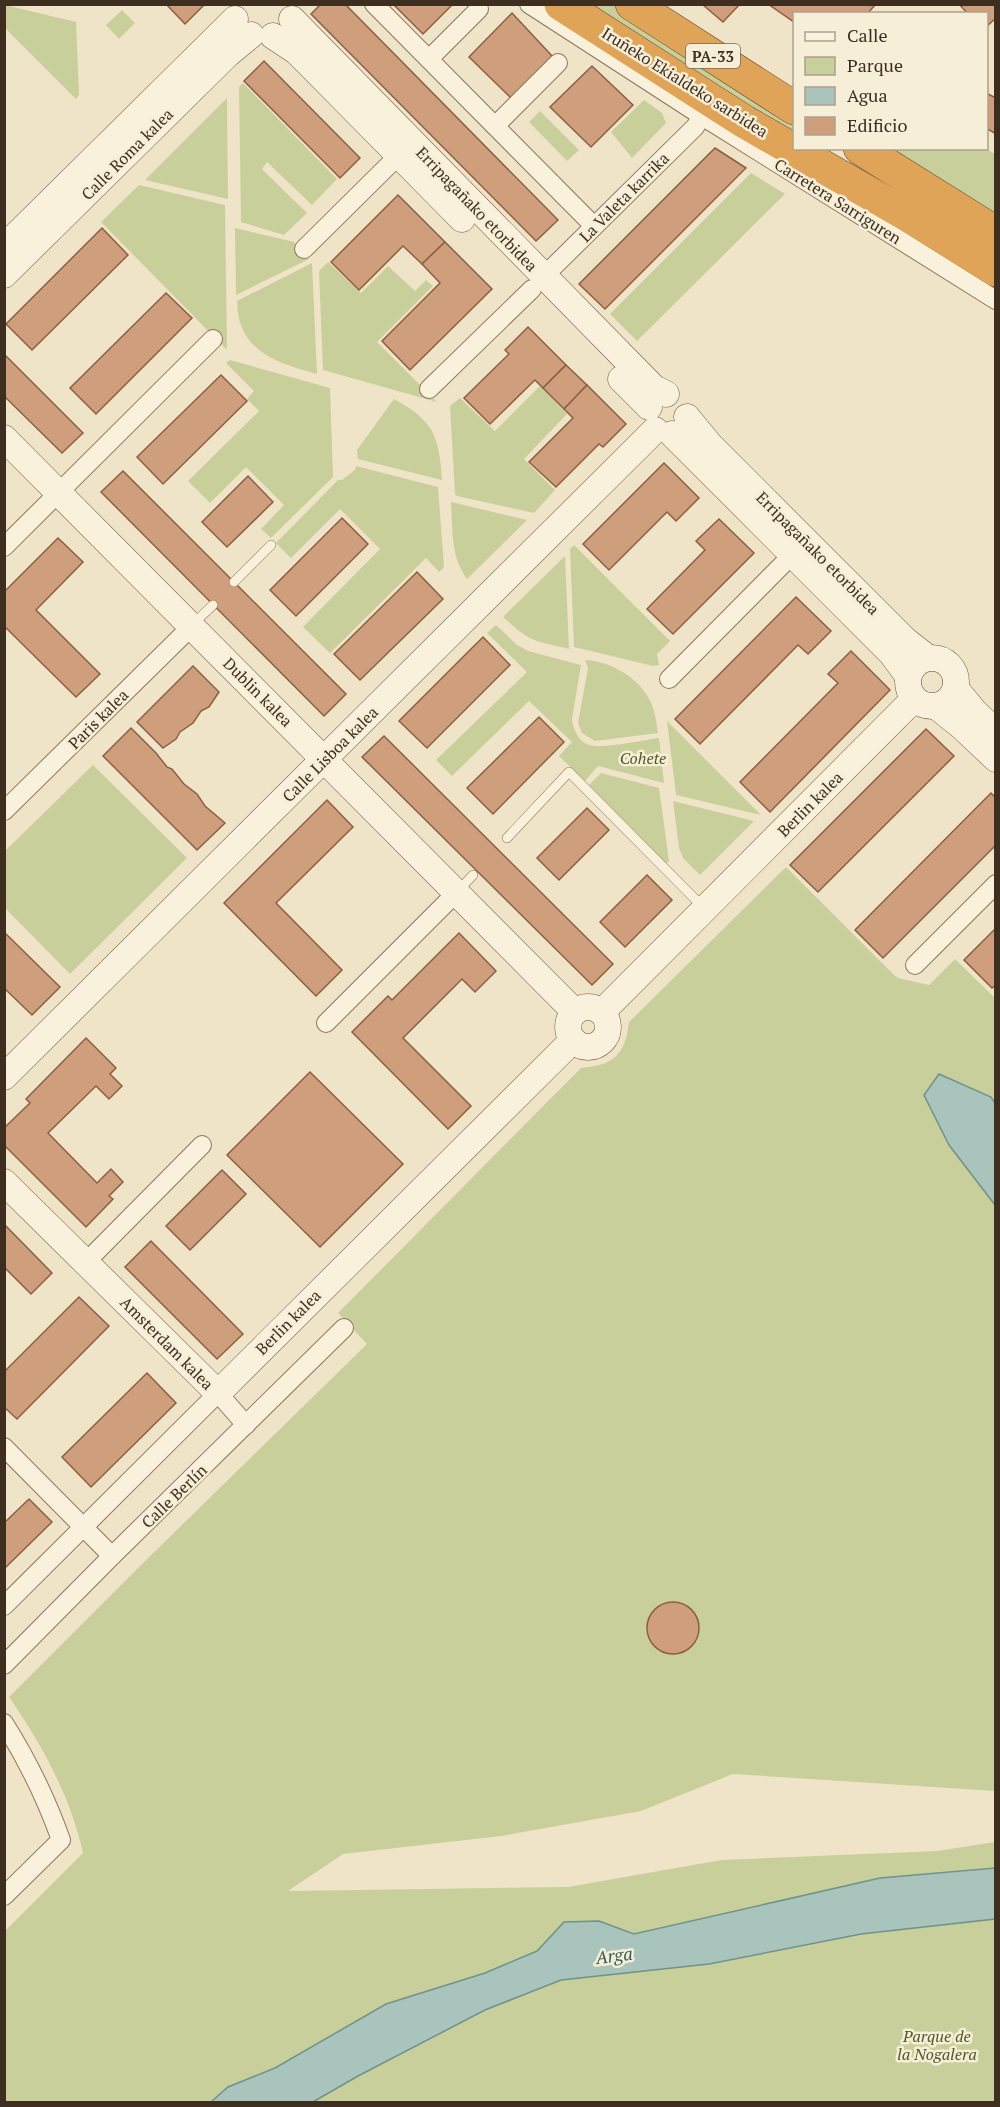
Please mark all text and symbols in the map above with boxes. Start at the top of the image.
legend [793,12,988,150]
street label: Iruñeko Ekialdeko sarbidea [598,22,772,142]
text: Calle [847,23,888,47]
road number: PA-33 [686,44,740,68]
text: Parque [847,53,903,77]
text: Agua [847,83,888,107]
street label: Calle Roma kalea [76,103,178,205]
text: Edificio [847,113,907,137]
street label: Erripagañako etorbidea [411,142,543,276]
street label: La Valeta karrika [574,147,674,247]
street label: Carretera Sarriguren [770,153,906,249]
street label: Erripagañako etorbidea [752,487,884,619]
street label: Dublin kalea [219,653,297,731]
street label: Paris kalea [63,684,133,754]
street label: Calle Lisboa kalea [277,701,383,807]
park label: Cohete [620,747,666,769]
street label: Berlin kalea [772,766,848,842]
street label: Berlin kalea [250,1284,326,1360]
street label: Amsterdam kalea [115,1291,219,1395]
street label: Calle Berlín [136,1459,212,1533]
water label: Arga [593,1941,634,1969]
park label: Parque de la Nogalera [897,2025,977,2065]

